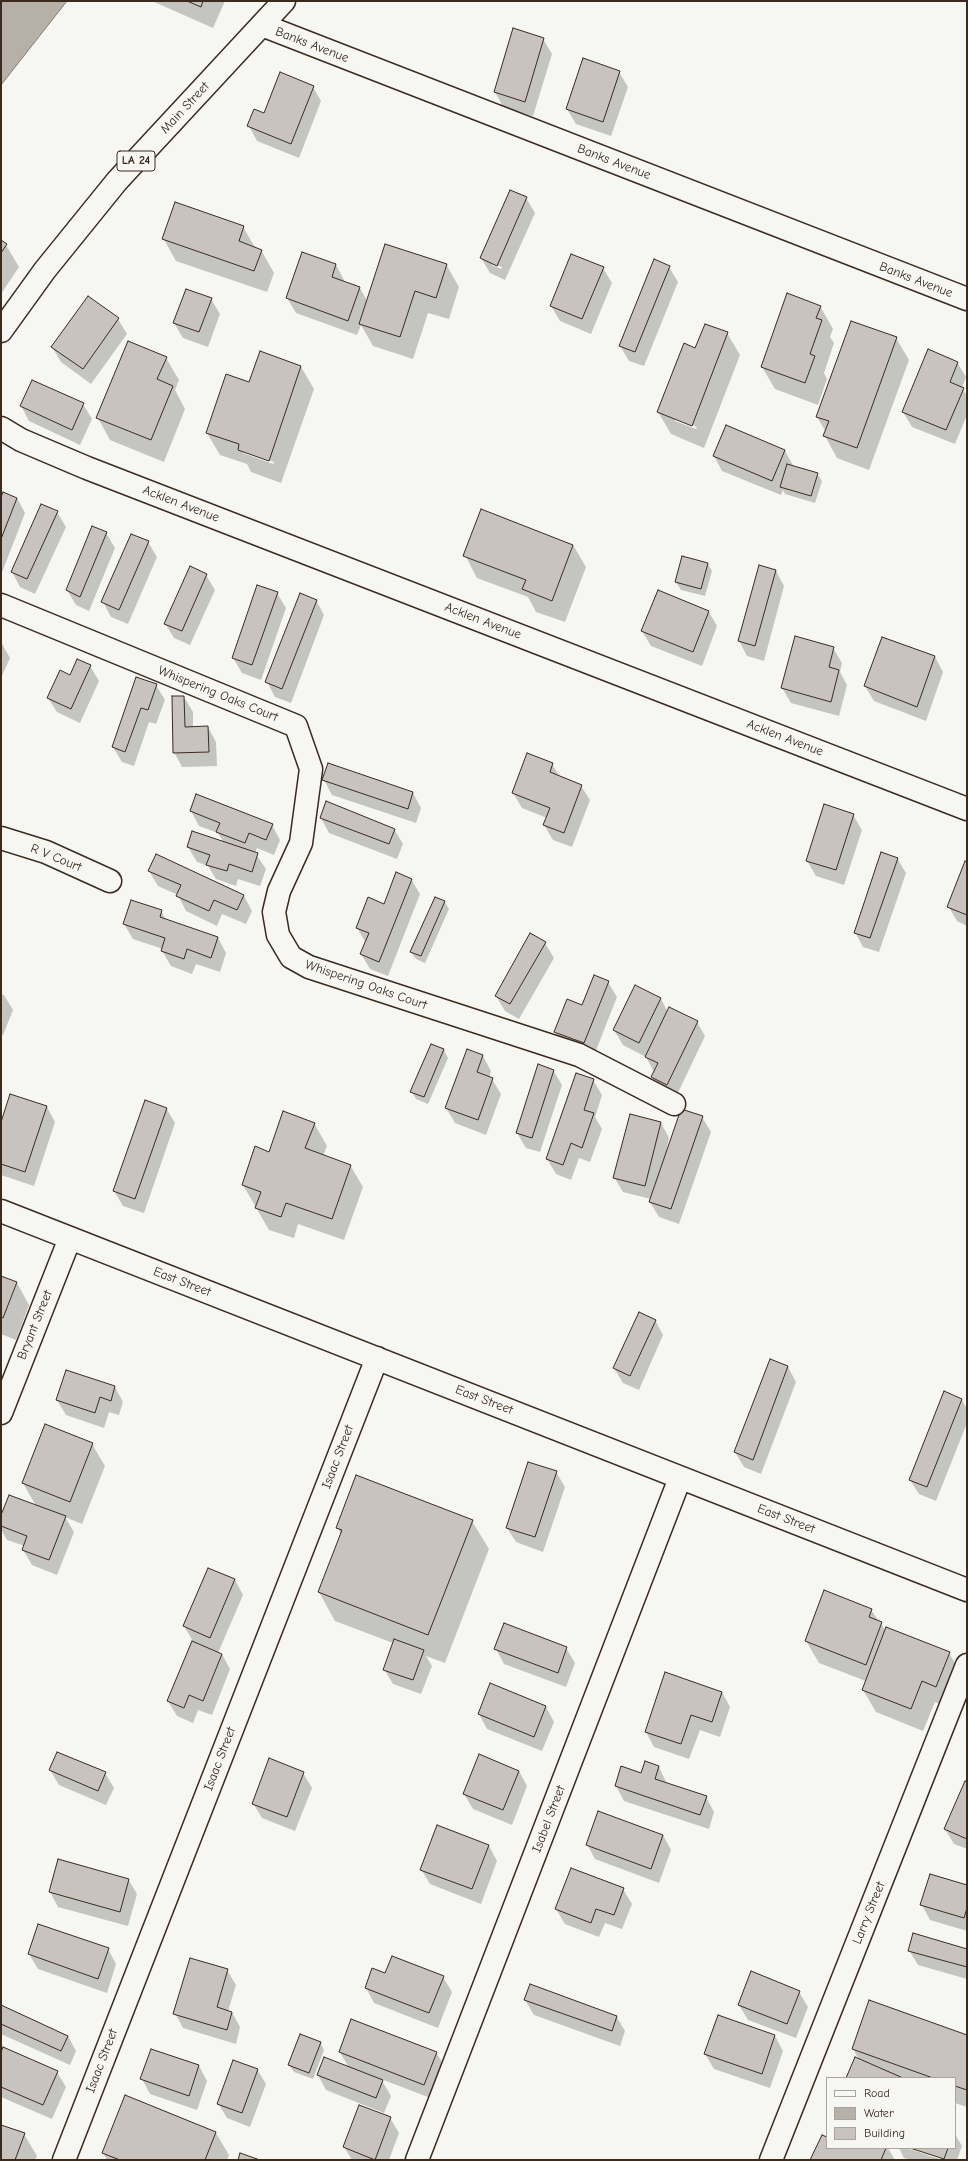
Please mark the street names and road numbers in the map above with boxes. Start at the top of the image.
street label: Banks Avenue [273,24,351,66]
street label: Main Street [157,79,213,137]
street label: Banks Avenue [575,141,653,183]
road number: LA 24 [117,151,155,171]
street label: Banks Avenue [877,259,955,301]
street label: Acklen Avenue [141,482,221,526]
street label: Acklen Avenue [443,599,523,643]
street label: Whispering Oaks Court [156,663,280,725]
street label: Acklen Avenue [745,716,825,760]
street label: R V Court [28,841,84,875]
street label: Whispering Oaks Court [303,957,429,1013]
street label: East Street [151,1264,213,1300]
street label: Bryant Street [14,1288,56,1362]
street label: East Street [453,1382,515,1418]
street label: Isaac Street [319,1423,357,1491]
street label: East Street [755,1501,817,1537]
street label: Isaac Street [201,1725,239,1793]
street label: Isabel Street [529,1783,569,1855]
street label: Larry Street [849,1879,889,1947]
street label: Isaac Street [83,2027,121,2095]

